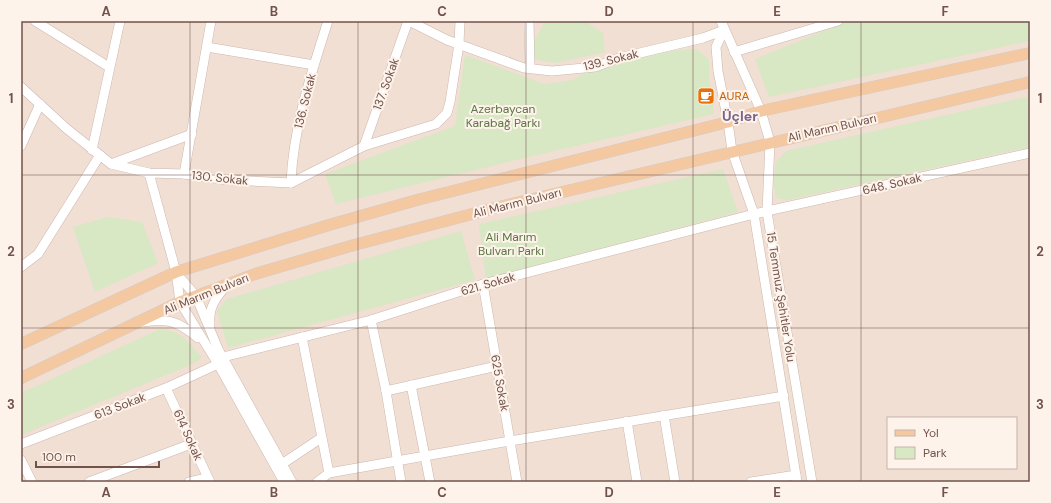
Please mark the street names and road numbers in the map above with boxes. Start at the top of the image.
street label: 139. Sokak [582,45,640,75]
street label: 137. Sokak [369,56,403,112]
street label: 136. Sokak [290,72,320,130]
street label: Ali Marım Bulvarı [786,110,878,146]
street label: 130. Sokak [191,167,249,189]
street label: 648. Sokak [861,169,923,199]
street label: Ali Marım Bulvarı [471,184,563,222]
street label: 15 Temmuz Şehitler Yolu [763,231,799,363]
street label: 621. Sokak [459,269,517,299]
street label: Ali Marım Bulvarı [161,270,251,318]
street label: 625 Sokak [487,353,513,413]
street label: 613 Sokak [92,389,148,423]
street label: 614 Sokak [170,407,206,463]

